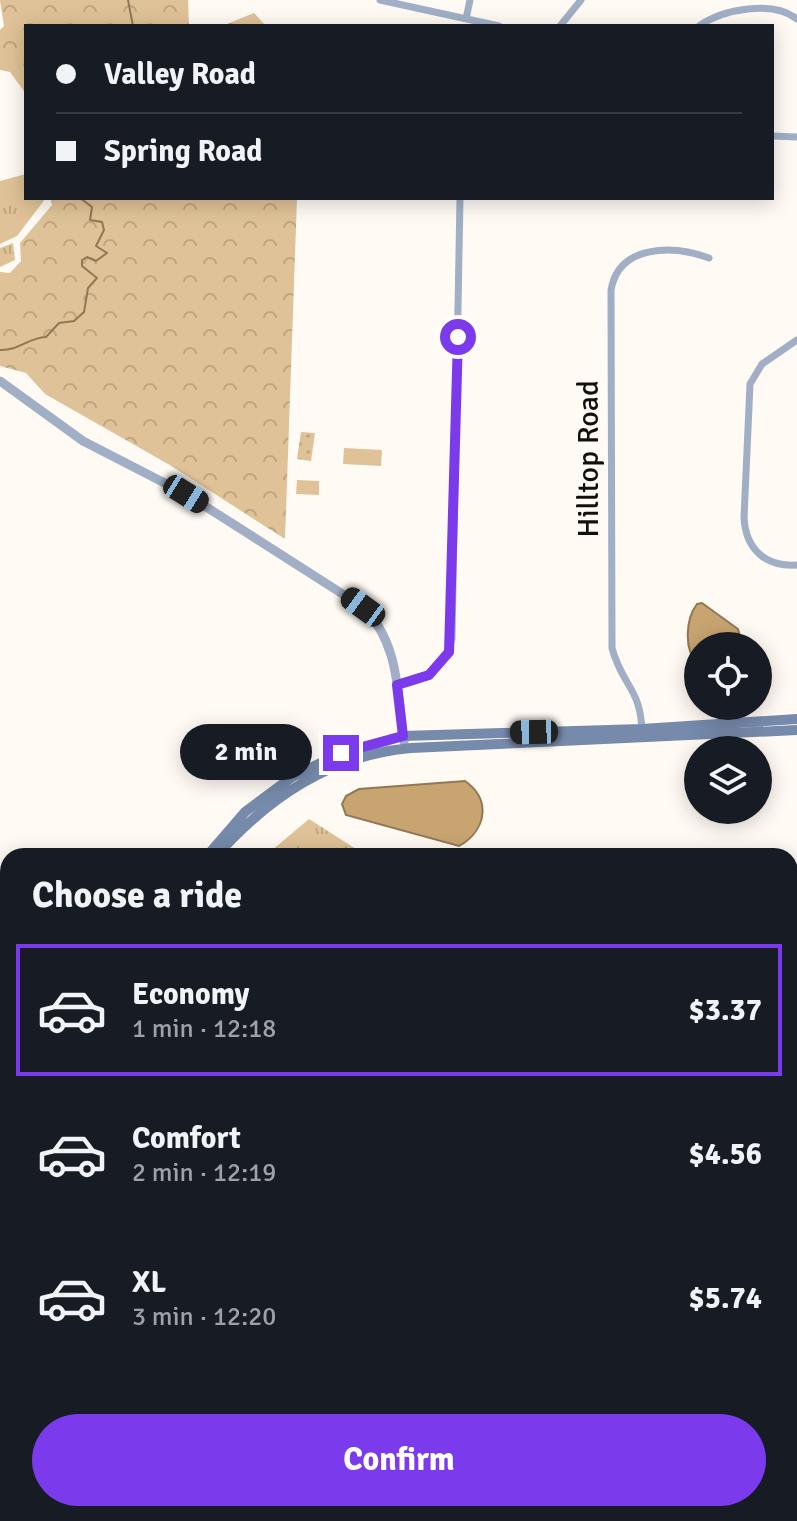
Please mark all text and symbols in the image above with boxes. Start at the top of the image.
text: Valley Road [104,56,256,93]
text: Spring Road [104,133,262,170]
route start [440,319,476,355]
street label: Hilltop Road [570,380,607,538]
car [159,471,213,517]
car [337,583,389,631]
map controls [684,632,772,824]
button: locate [684,632,772,720]
car [510,720,558,744]
callout: 2 min [181,725,313,781]
route end [323,735,359,771]
text: 2 min [215,736,277,768]
button: layers [684,736,772,824]
text: Choose a ride [32,873,242,918]
icon: car [36,974,108,1046]
text: Economy [132,976,249,1013]
text: $3.37 [689,992,762,1029]
text: 1 min · 12:18 [132,1013,276,1045]
icon: car [36,1118,108,1190]
text: Comfort [132,1120,241,1157]
text: $4.56 [689,1136,762,1173]
text: 2 min · 12:19 [132,1157,276,1189]
icon: car [36,1262,108,1334]
text: XL [132,1264,166,1301]
text: $5.74 [689,1280,762,1317]
text: 3 min · 12:20 [132,1301,276,1333]
button: Confirm [32,1414,766,1506]

